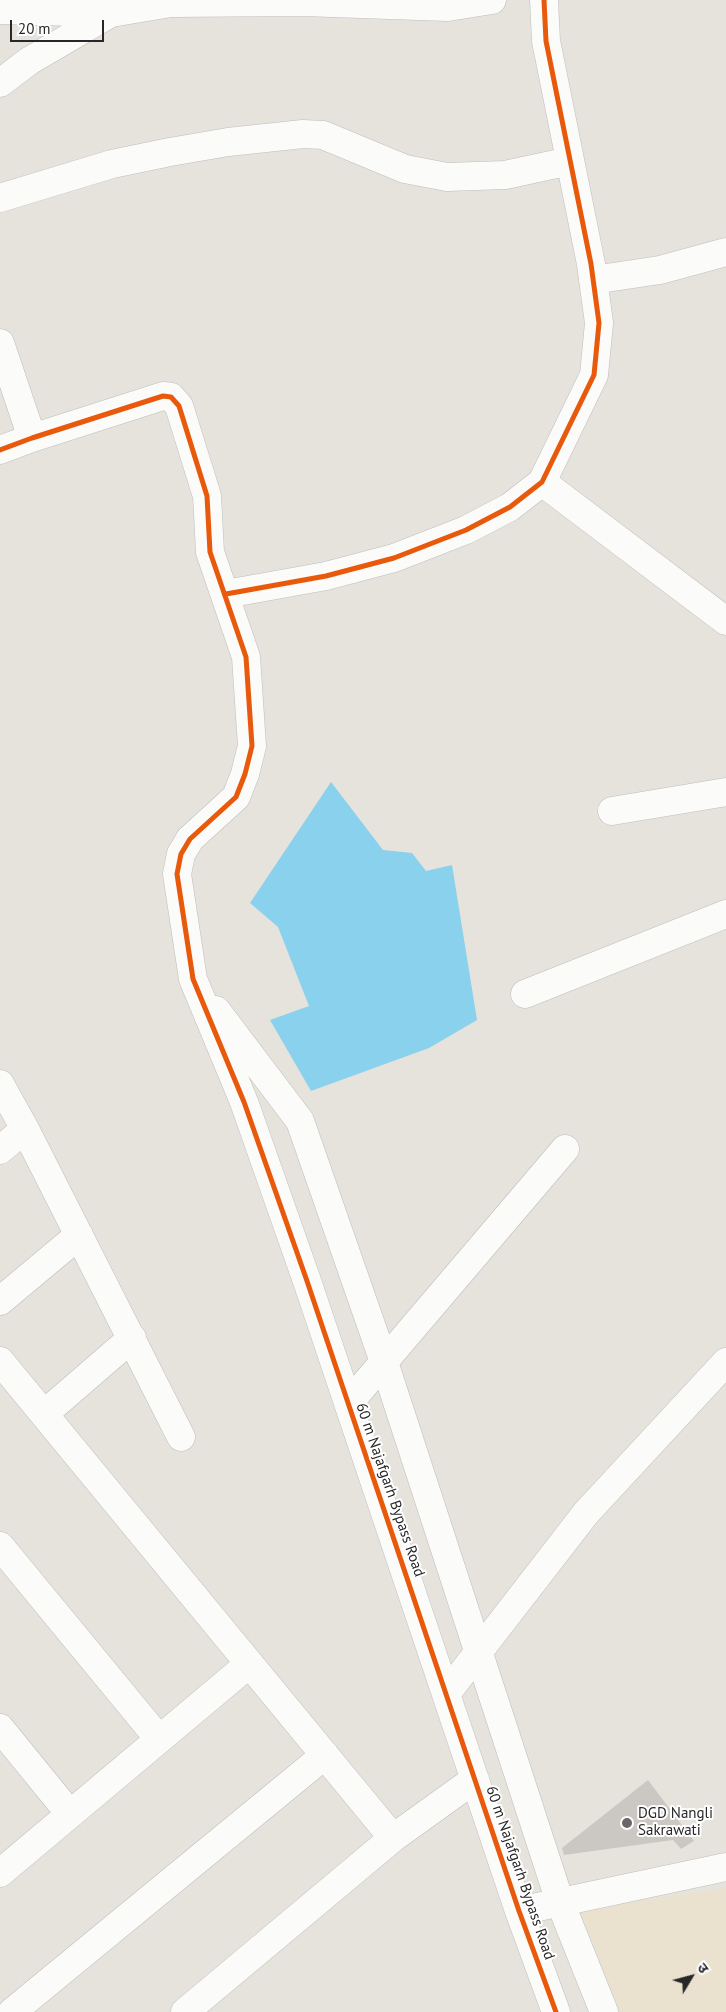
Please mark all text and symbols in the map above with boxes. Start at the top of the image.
scale bar [12,10,106,42]
text: 20 m [18,19,51,38]
street label: 60 m Najafgarh Bypass Road [352,1401,428,1579]
street label: 60 m Najafgarh Bypass Road [482,1784,558,1962]
place label: DGD Nangli Sakrawati [638,1805,713,1840]
marker: DGD Nangli Sakrawati [620,1816,634,1830]
north arrow [666,1952,716,2002]
text: उ [693,1959,713,1977]

